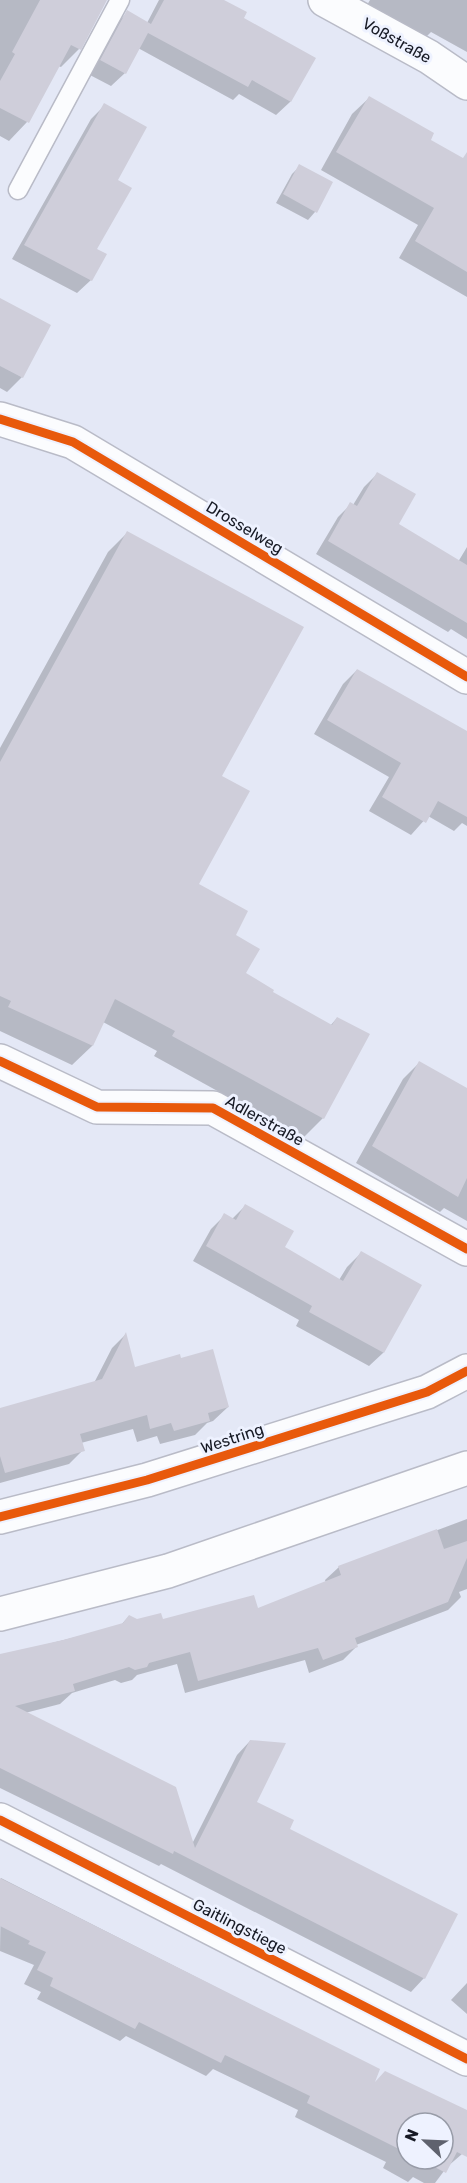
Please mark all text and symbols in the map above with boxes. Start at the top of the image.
street label: Voßstraße [359,14,435,67]
street label: Drosselweg [203,497,287,558]
street label: Adlerstraße [222,1091,307,1150]
street label: Westring [198,1419,266,1458]
street label: Gaitlingstiege [190,1895,290,1958]
north arrow [395,2111,455,2171]
text: N [401,2126,423,2144]

